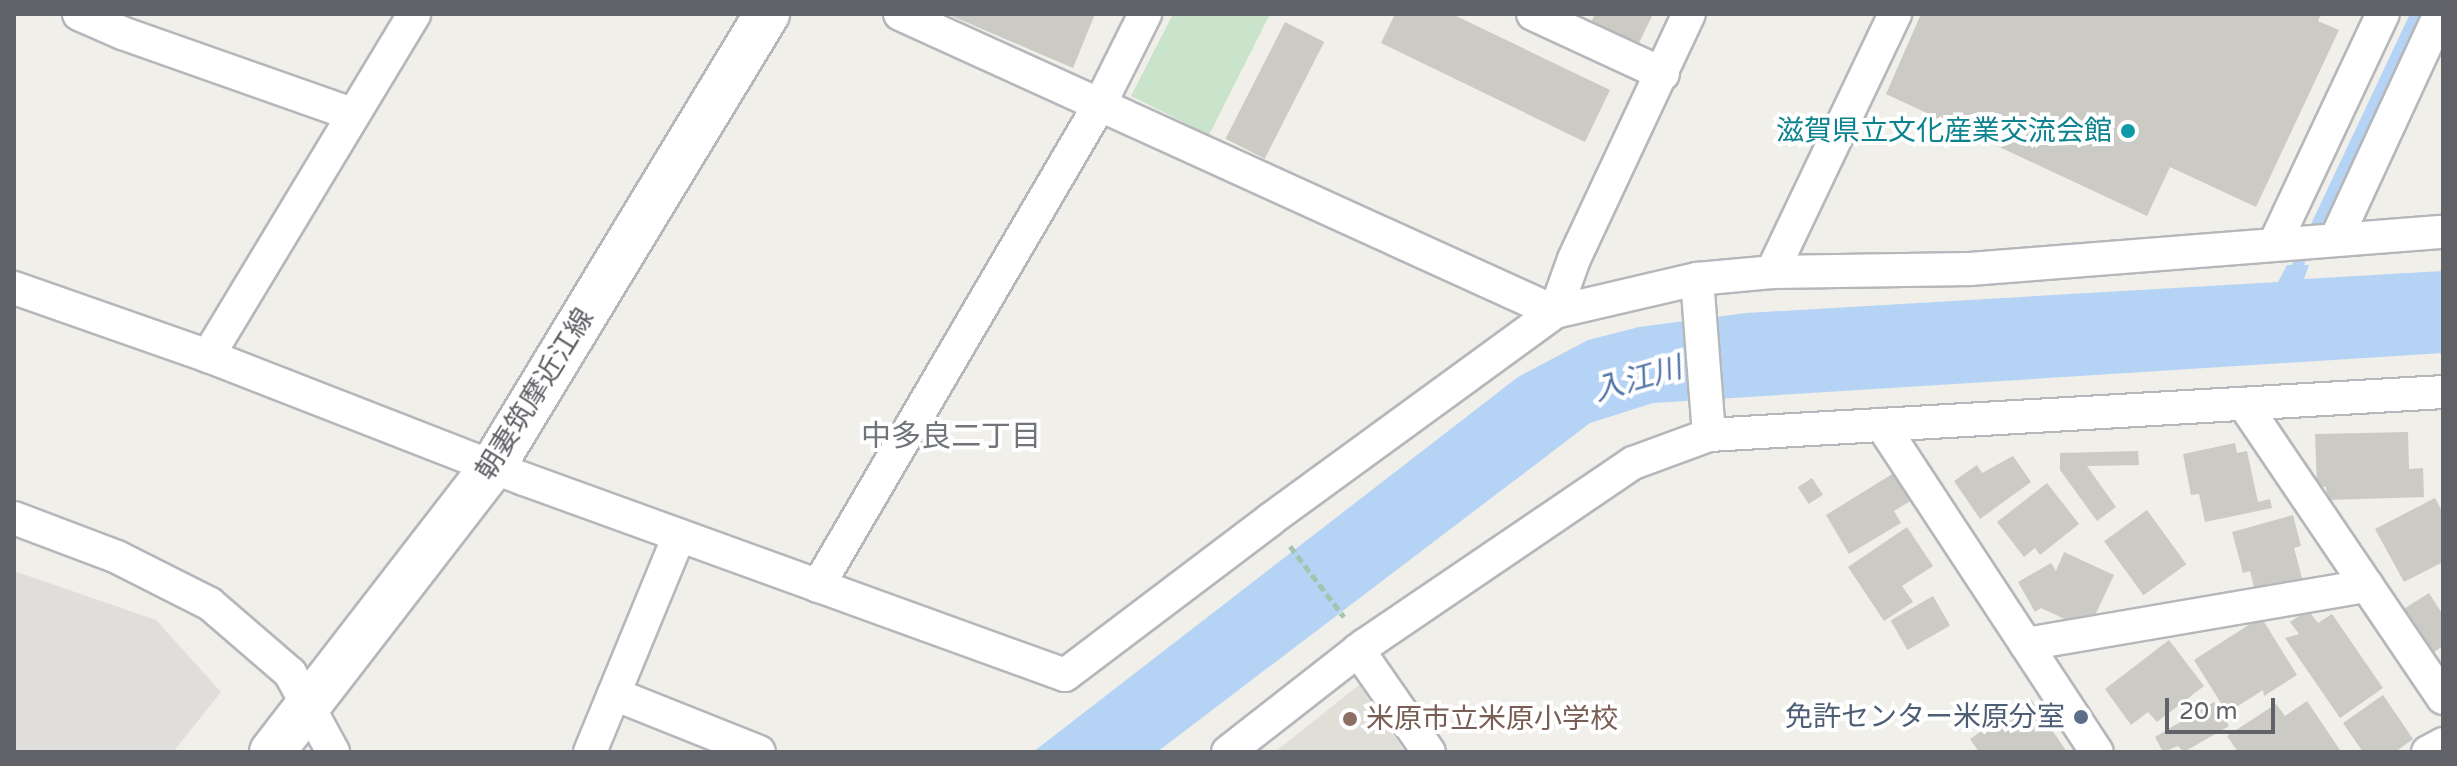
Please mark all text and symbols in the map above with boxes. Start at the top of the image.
place label: 滋賀県立文化産業交流会館 [1776,114,2112,148]
marker: 滋賀県立文化産業交流会館 [2119,122,2137,140]
street label: 朝妻筑摩近江線 [469,302,601,486]
water label: 入江川 [1590,350,1686,410]
district label: 中多良二丁目 [861,419,1041,455]
scale bar [2169,682,2279,732]
text: 20 m [2179,697,2237,726]
place label: 免許センター米原分室 [1785,700,2065,734]
place label: 米原市立米原小学校 [1366,702,1618,736]
marker: 免許センター米原分室 [2072,708,2090,726]
marker: 米原市立米原小学校 [1341,710,1359,728]

